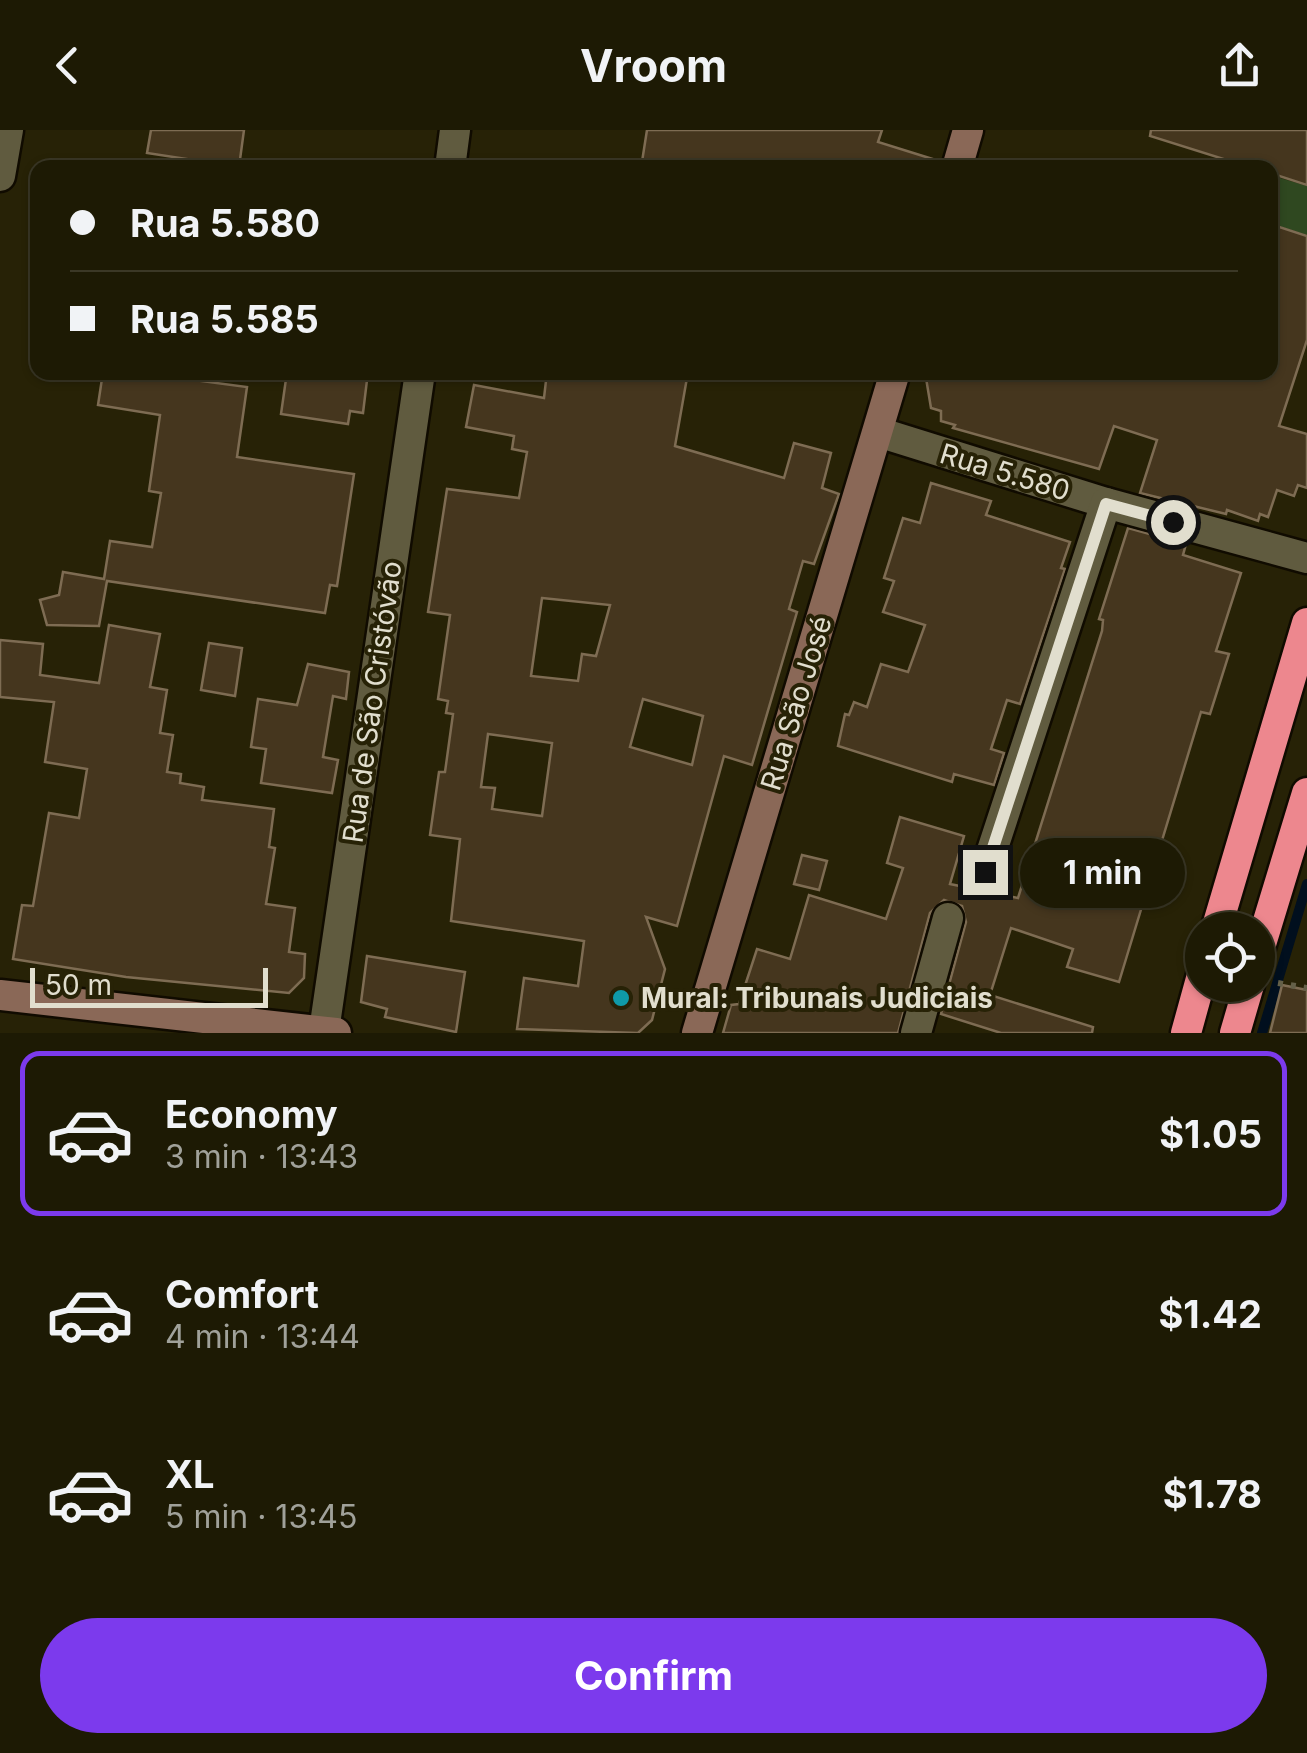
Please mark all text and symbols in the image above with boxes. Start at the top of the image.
icon: back [40,38,95,93]
text: Vroom [580,38,727,93]
icon: share [1212,38,1267,93]
text: Rua 5.580 [130,200,320,246]
text: Rua 5.585 [130,296,319,342]
street label: Rua 5.580 [936,436,1074,508]
route start [1151,500,1196,545]
street label: Rua de São Cristóvão [335,559,409,845]
street label: Rua São José [753,612,839,794]
callout: 1 min [1020,837,1185,907]
route end [963,850,1008,895]
text: 1 min [1063,853,1142,892]
map controls [1185,912,1275,1002]
button: locate [1185,912,1275,1002]
scale bar [30,963,268,1008]
text: 50 m [45,968,112,1002]
place label: Mural: Tribunais Judiciais [641,981,993,1015]
marker: Mural: Tribunais Judiciais [610,987,632,1009]
icon: car [45,1089,135,1179]
text: Economy [165,1091,338,1137]
text: $1.05 [1159,1111,1262,1157]
text: 3 min · 13:43 [165,1137,358,1176]
icon: car [45,1269,135,1359]
text: Comfort [165,1271,319,1317]
text: $1.42 [1158,1291,1262,1337]
text: 4 min · 13:44 [165,1317,360,1356]
icon: car [45,1449,135,1539]
text: XL [165,1451,215,1497]
text: $1.78 [1163,1471,1262,1517]
text: 5 min · 13:45 [165,1497,357,1536]
button: Confirm [40,1618,1267,1733]

